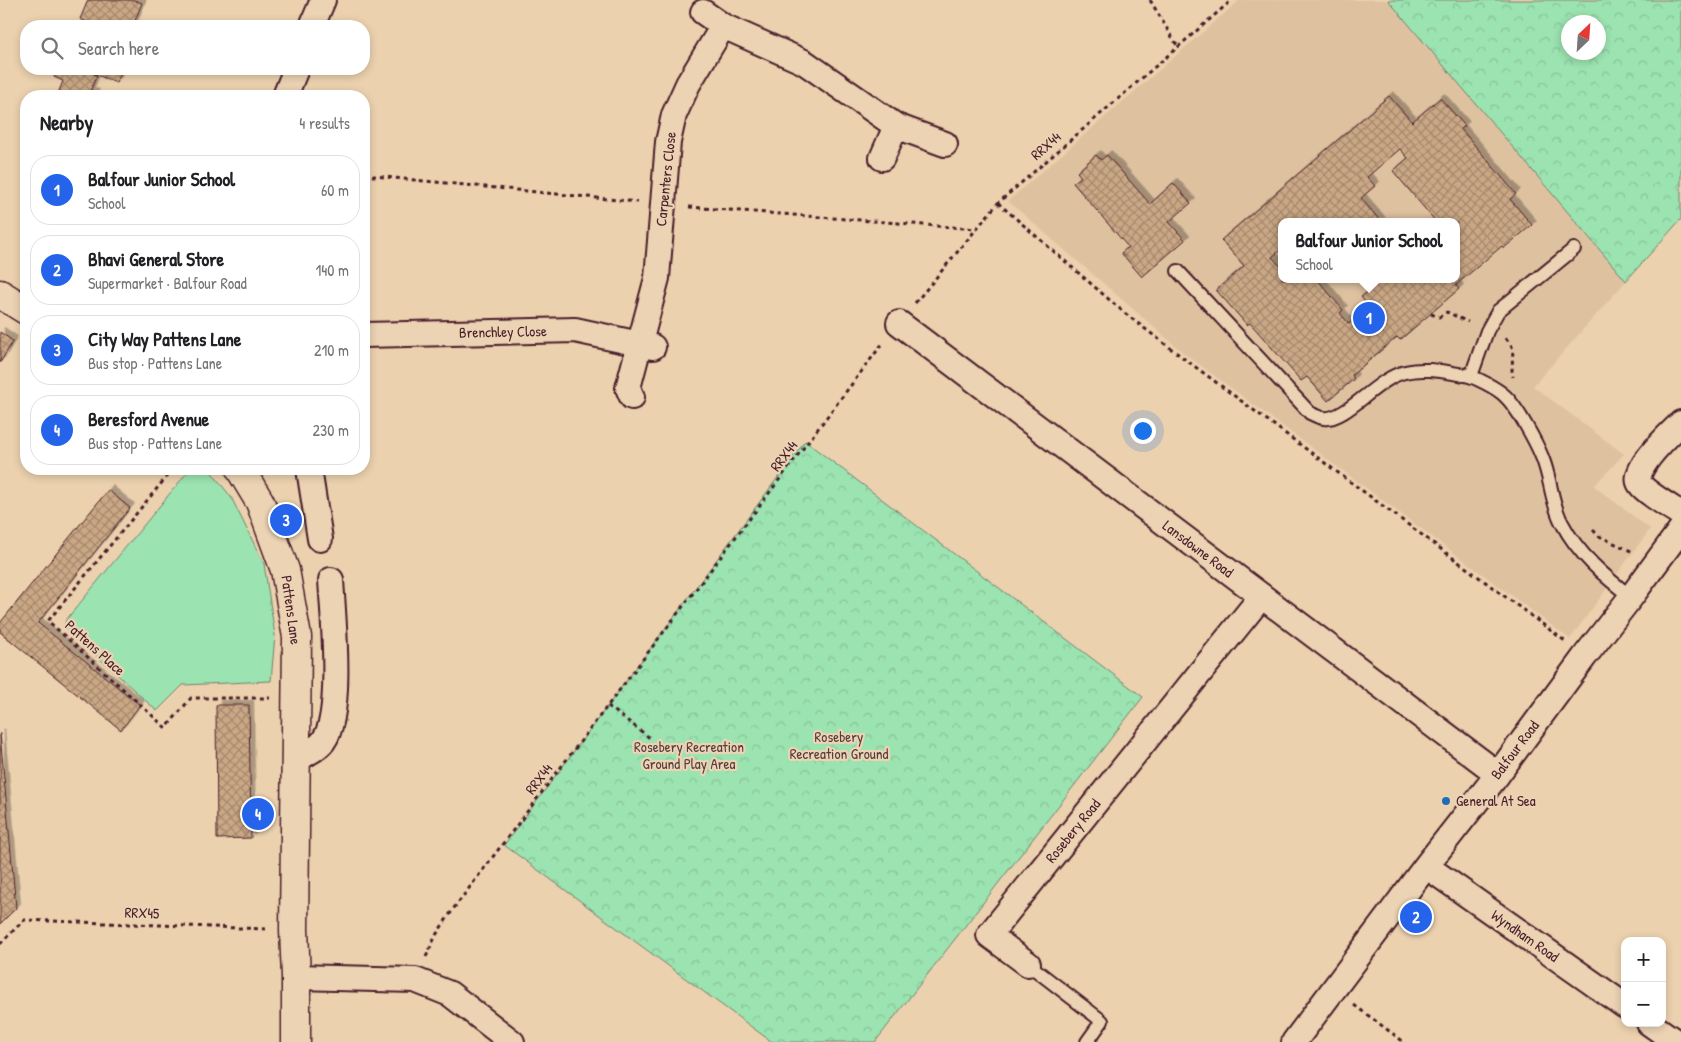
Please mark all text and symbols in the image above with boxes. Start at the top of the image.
north arrow [1561,15,1606,60]
search box [20,20,370,75]
icon: search [38,34,66,62]
text: Search here [78,35,159,61]
text: Nearby [40,108,93,137]
text: 4 results [299,112,350,134]
street label: RRX44 [1026,126,1066,165]
street label: Carpenters Close [650,130,681,227]
text: Balfour Junior School [88,166,235,192]
text: 1 [54,179,60,201]
text: 60 m [321,179,349,201]
text: School [88,192,125,214]
popup [1278,218,1460,283]
text: Balfour Junior School [1295,227,1443,253]
text: Bhavi General Store [88,246,224,272]
text: School [1295,253,1333,275]
text: 2 [53,259,61,281]
text: 140 m [315,259,349,281]
text: Supermarket · Balfour Road [88,272,247,294]
pin: 1 [1353,299,1385,337]
street label: Brenchley Close [459,320,547,343]
text: City Way Pattens Lane [88,326,241,352]
text: 3 [53,339,61,361]
text: 210 m [314,339,349,361]
text: Bus stop · Pattens Lane [88,352,222,374]
text: Beresford Avenue [88,406,209,432]
your location [1130,418,1156,444]
text: 4 [54,419,60,441]
text: 230 m [313,419,349,441]
text: Bus stop · Pattens Lane [88,432,222,454]
street label: RRX44 [765,436,802,476]
pin: 3 [270,501,302,539]
street label: Lansdowne Road [1159,515,1238,582]
street label: Pattens Lane [276,574,307,646]
street label: Pattens Place [61,615,130,680]
street label: Balfour Road [1486,716,1544,783]
park label: Rosebery Recreation Ground [790,726,888,764]
park label: Rosebery Recreation Ground Play Area [634,736,744,774]
street label: RRX44 [520,759,557,799]
place label: General At Sea [1456,790,1536,811]
street label: Rosebery Road [1040,794,1105,867]
pin: 4 [242,795,274,833]
marker: General At Sea [1440,795,1452,807]
pin: 2 [1400,898,1432,936]
street label: RRX45 [124,901,160,924]
street label: Wyndham Road [1487,904,1564,967]
map controls [1621,937,1666,1027]
button: + [1621,937,1666,982]
button: − [1621,982,1666,1027]

